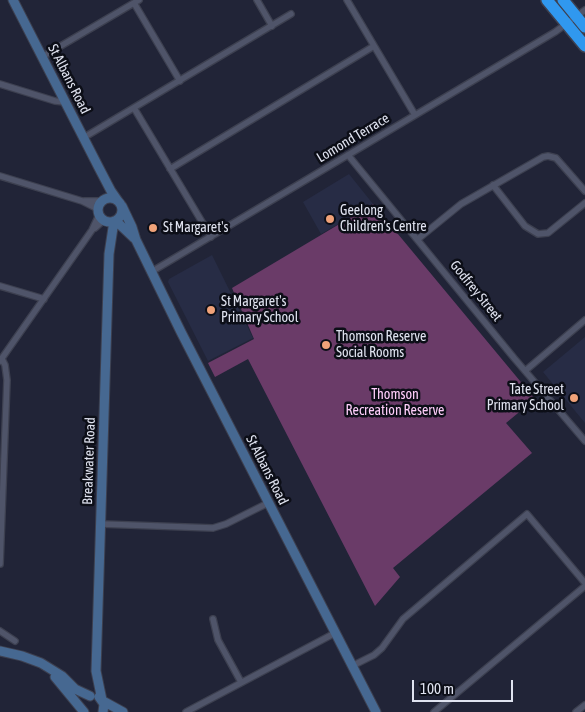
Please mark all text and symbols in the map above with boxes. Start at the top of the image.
street label: St Albans Road [44,41,94,117]
street label: Lomond Terrace [314,110,392,166]
place label: Geelong Children's Centre [340,203,427,236]
marker: Geelong Children's Centre [324,213,336,225]
place label: St Margaret's [163,220,228,236]
marker: St Margaret's [147,222,159,234]
street label: Godfrey Street [446,257,506,325]
place label: St Margaret's Primary School [221,294,298,326]
marker: St Margaret's Primary School [205,304,217,316]
place label: Thomson Reserve Social Rooms [336,329,426,362]
marker: Thomson Reserve Social Rooms [320,339,332,351]
place label: Tate Street Primary School [487,382,564,414]
park label: Thomson Recreation Reserve [346,387,444,420]
marker: Tate Street Primary School [568,392,580,404]
street label: Breakwater Road [79,417,99,505]
street label: St Albans Road [242,432,292,508]
scale bar [415,670,516,702]
text: 100 m [420,680,454,697]

